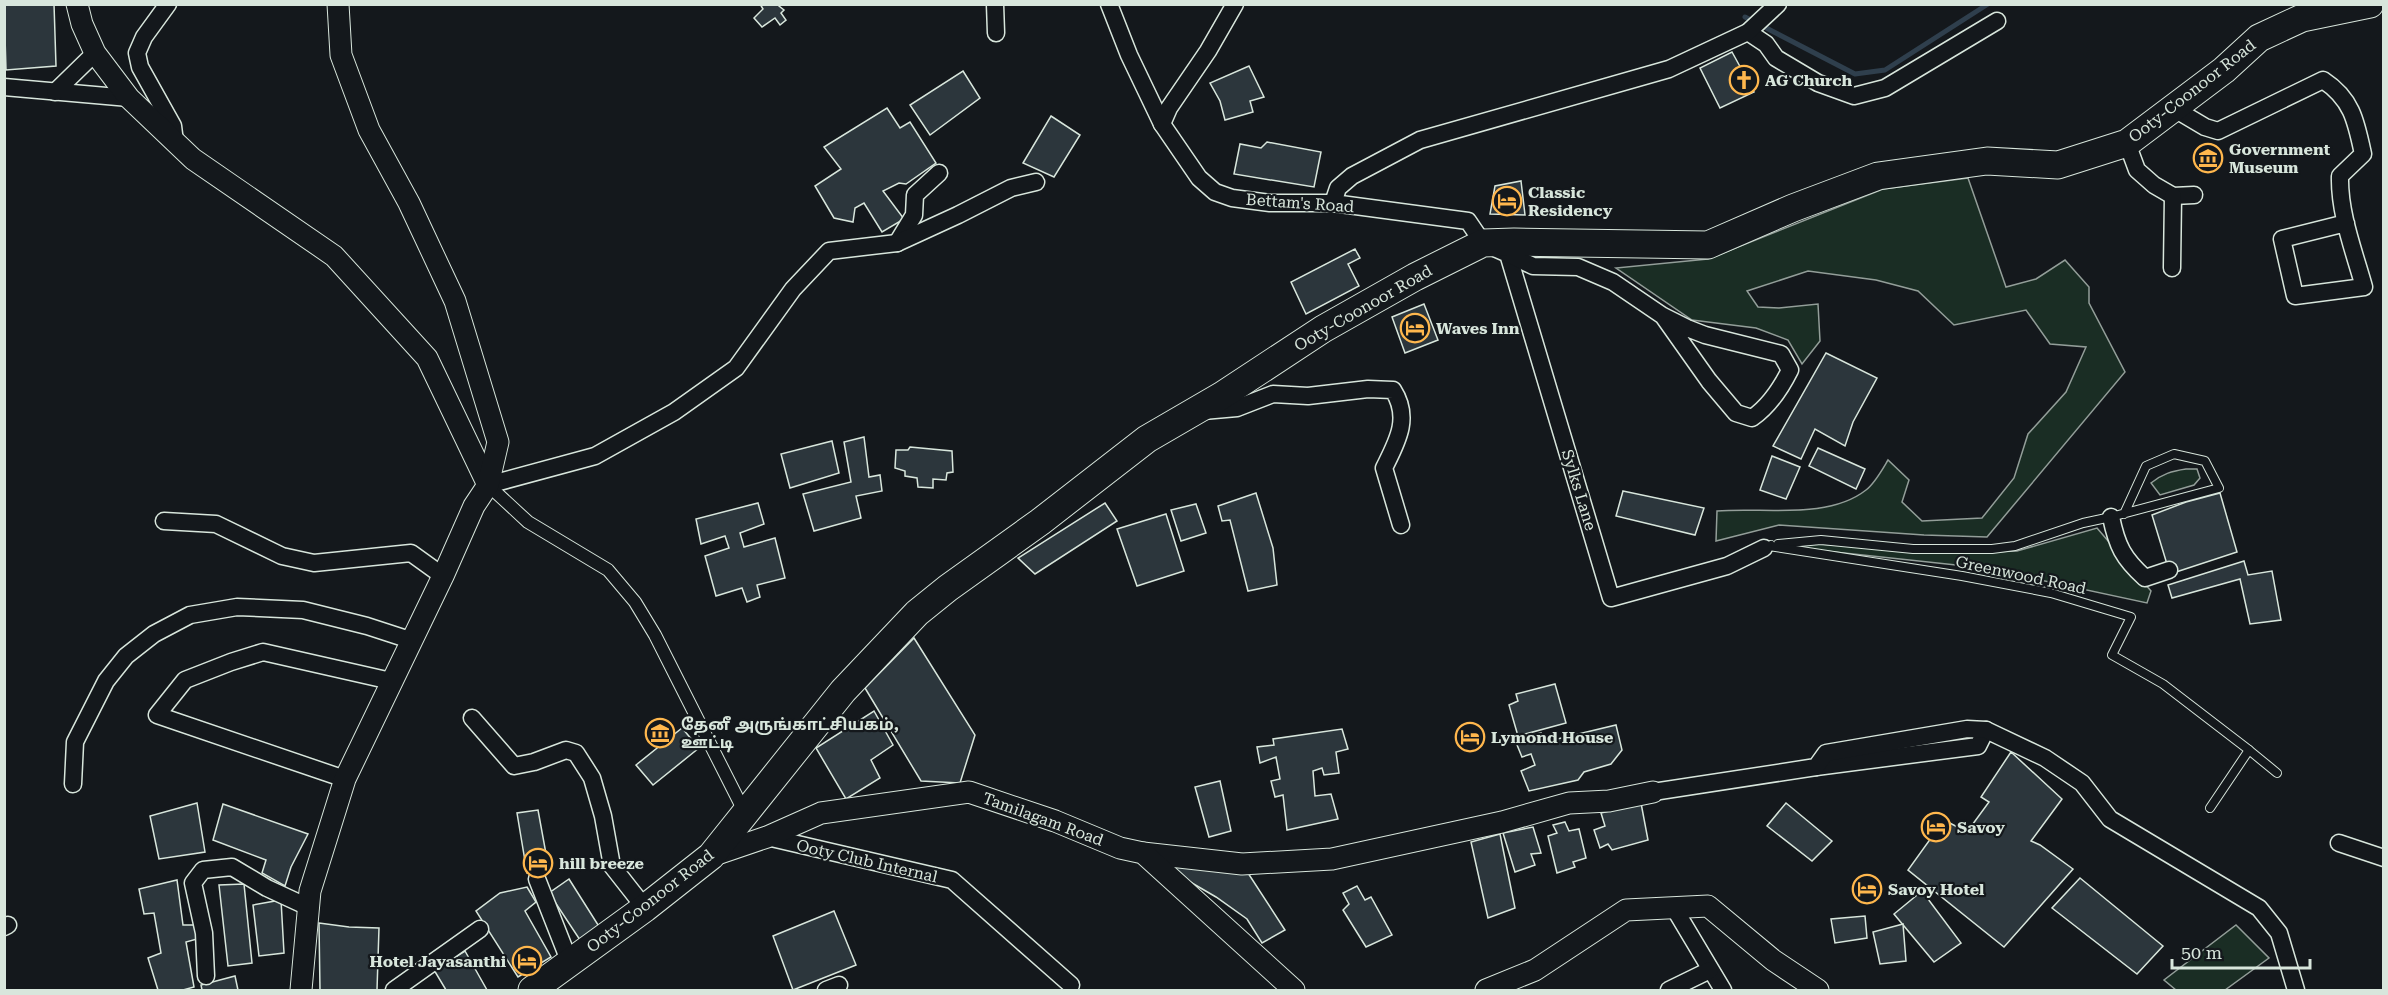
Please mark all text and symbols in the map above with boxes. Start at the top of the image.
street label: Ooty-Coonoor Road [2125,35,2259,147]
church icon: AG Church [1728,64,1760,96]
place label: AG Church [1765,71,1852,90]
place label: Government Museum [2229,140,2331,177]
museum icon: Government Museum [2192,142,2224,174]
place label: Classic Residency [1528,183,1613,220]
hotel icon: Classic Residency [1491,185,1523,217]
street label: Bettam's Road [1245,190,1355,216]
street label: Ooty-Coonoor Road [1291,261,1435,355]
hotel icon: Waves Inn [1399,312,1431,344]
place label: Waves Inn [1436,319,1520,338]
street label: Sylks Lane [1558,447,1600,533]
street label: Greenwood Road [1954,552,2088,598]
place label: தேனீ அருங்காட்சியகம், ஊட்டி [681,715,899,753]
museum icon: தேனீ அருங்காட்சியகம், ஊட்டி [644,717,676,749]
hotel icon: Lymond House [1454,721,1486,753]
place label: Lymond House [1491,728,1613,747]
street label: Tamilagam Road [980,788,1106,850]
hotel icon: Savoy [1920,811,1952,843]
place label: Savoy [1957,818,2005,837]
street label: Ooty Club Internal [794,835,940,887]
street label: Ooty-Coonoor Road [583,845,717,957]
hotel icon: hill breeze [522,847,554,879]
place label: hill breeze [559,854,644,873]
hotel icon: Savoy Hotel [1851,873,1883,905]
place label: Savoy Hotel [1888,880,1985,899]
scale bar [2172,932,2310,970]
text: 50 m [2181,942,2222,963]
hotel icon: Hotel Jayasanthi [511,945,543,977]
place label: Hotel Jayasanthi [370,952,507,971]

